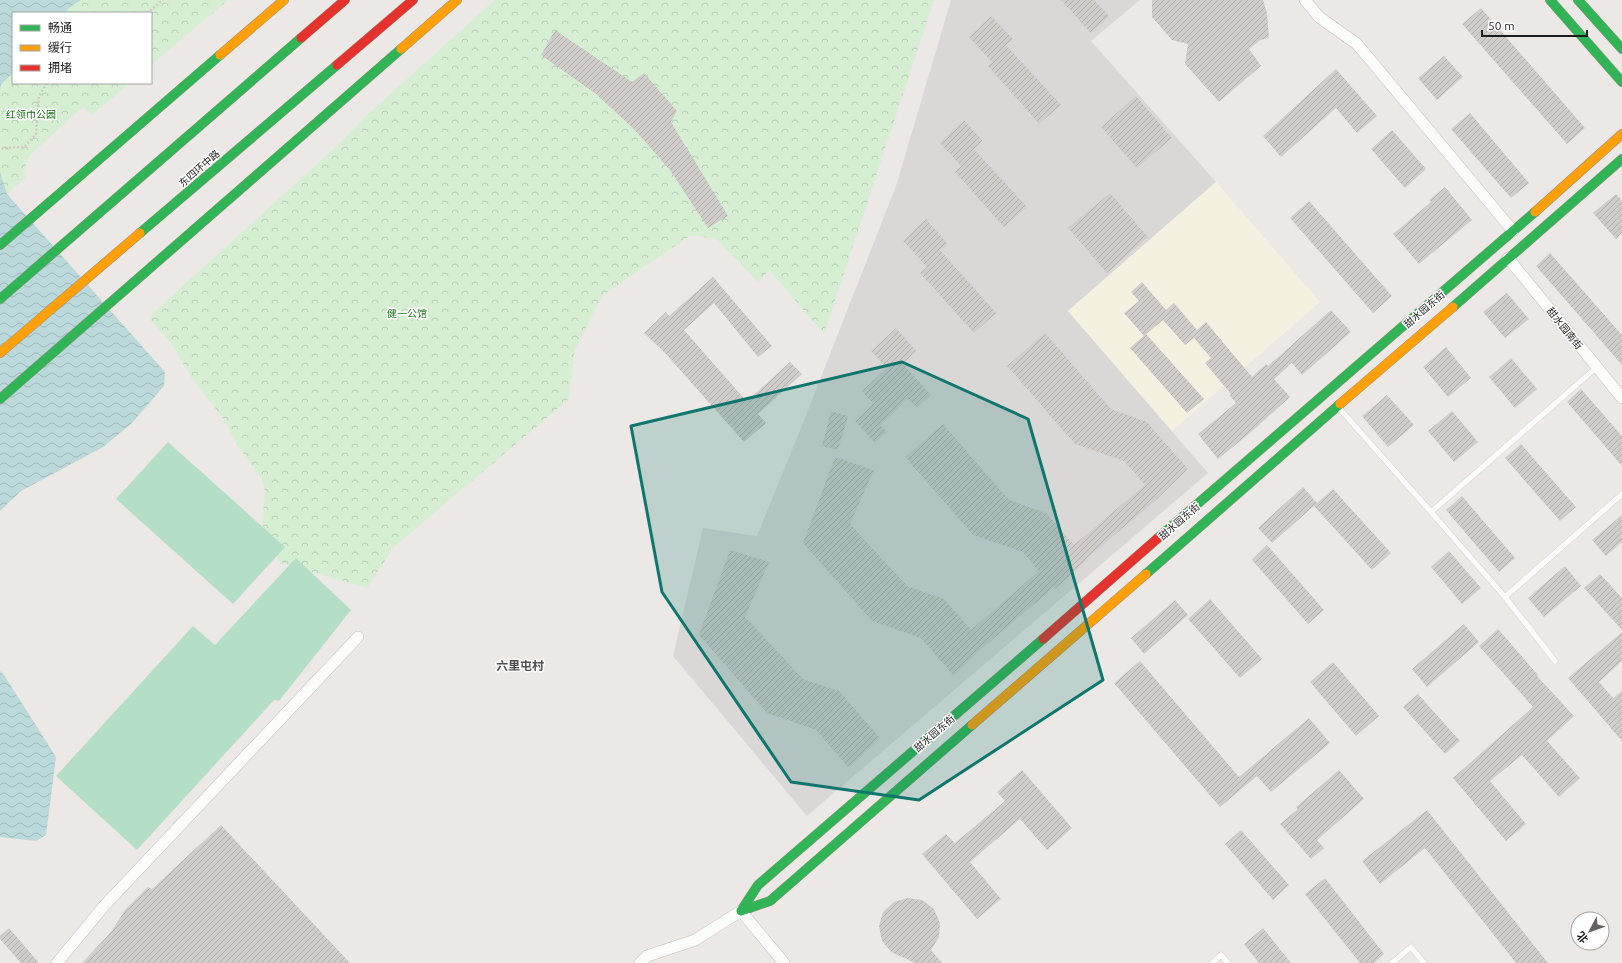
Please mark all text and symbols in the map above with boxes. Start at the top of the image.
legend [12,12,152,84]
scale bar [1482,12,1587,38]
text: 50 m [1488,19,1515,32]
text: 畅通 [48,21,72,34]
text: 缓行 [48,41,72,54]
text: 拥堵 [48,61,72,74]
park label: 红领巾公园 [6,109,56,120]
street label: 东四环中路 [177,148,222,189]
street label: 甜水园东街 [1402,289,1447,330]
street label: 甜水园南街 [1545,305,1585,351]
park label: 健一公馆 [387,308,427,319]
street label: 甜水园东街 [1157,501,1202,542]
district label: 六里屯村 [496,659,544,672]
street label: 甜水园东街 [912,713,957,754]
north arrow [1570,911,1610,951]
text: 北 [1574,929,1591,946]

